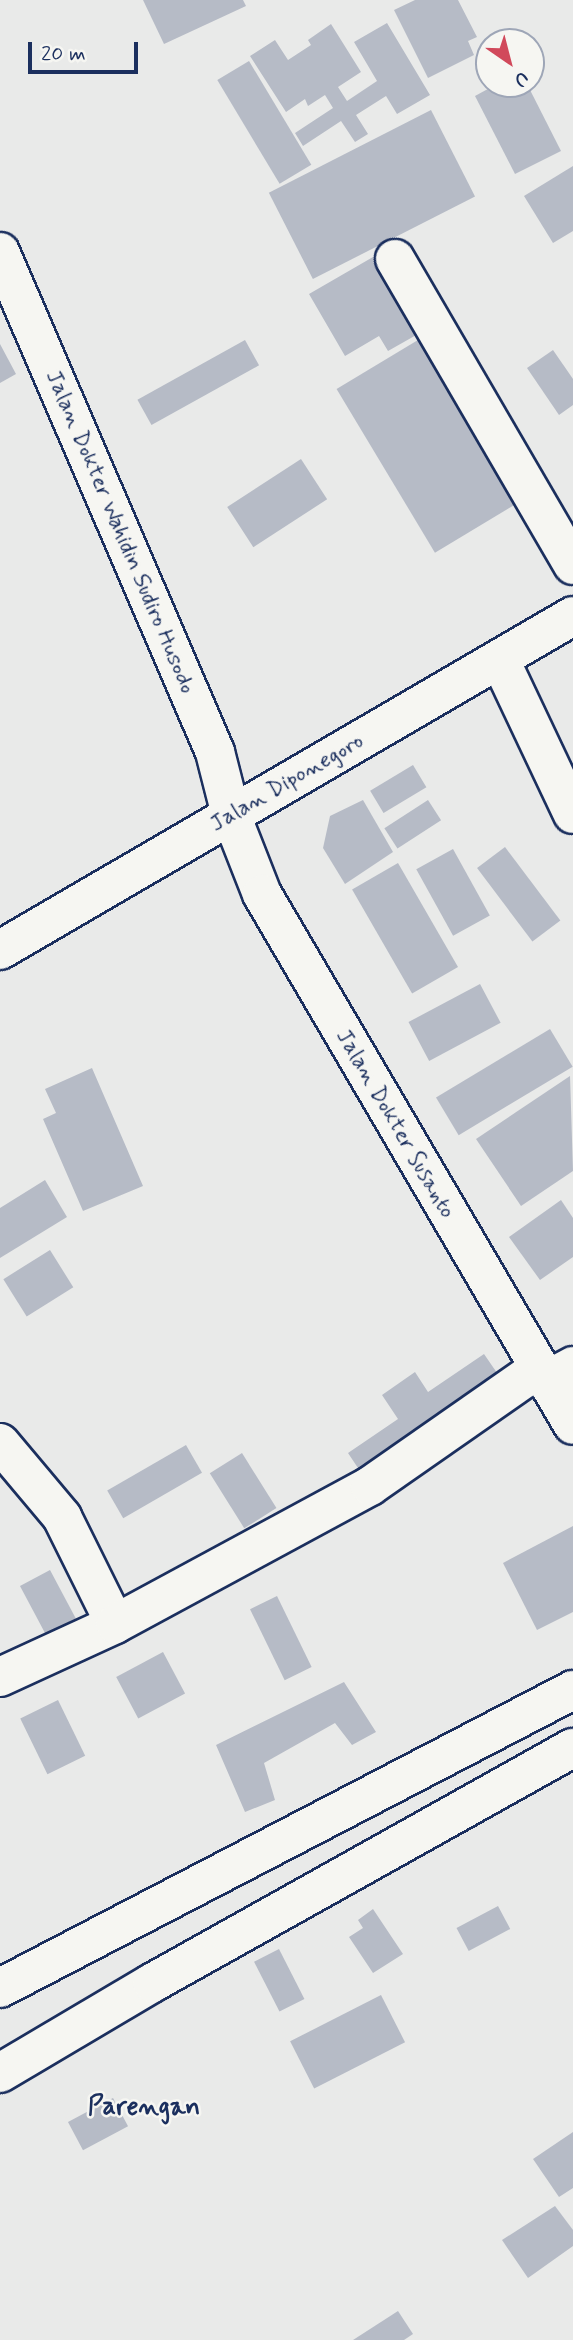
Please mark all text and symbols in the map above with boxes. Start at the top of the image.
scale bar [32,28,142,72]
north arrow [475,28,545,98]
text: 20 m [41,40,86,68]
text: U [509,65,533,93]
street label: Jalan Dokter Wahidin Sudiro Husodo [37,362,203,702]
street label: Jalan Diponegoro [205,728,369,838]
street label: Jalan Dokter Susanto [327,1019,463,1229]
district label: Parengan [88,2092,200,2124]

